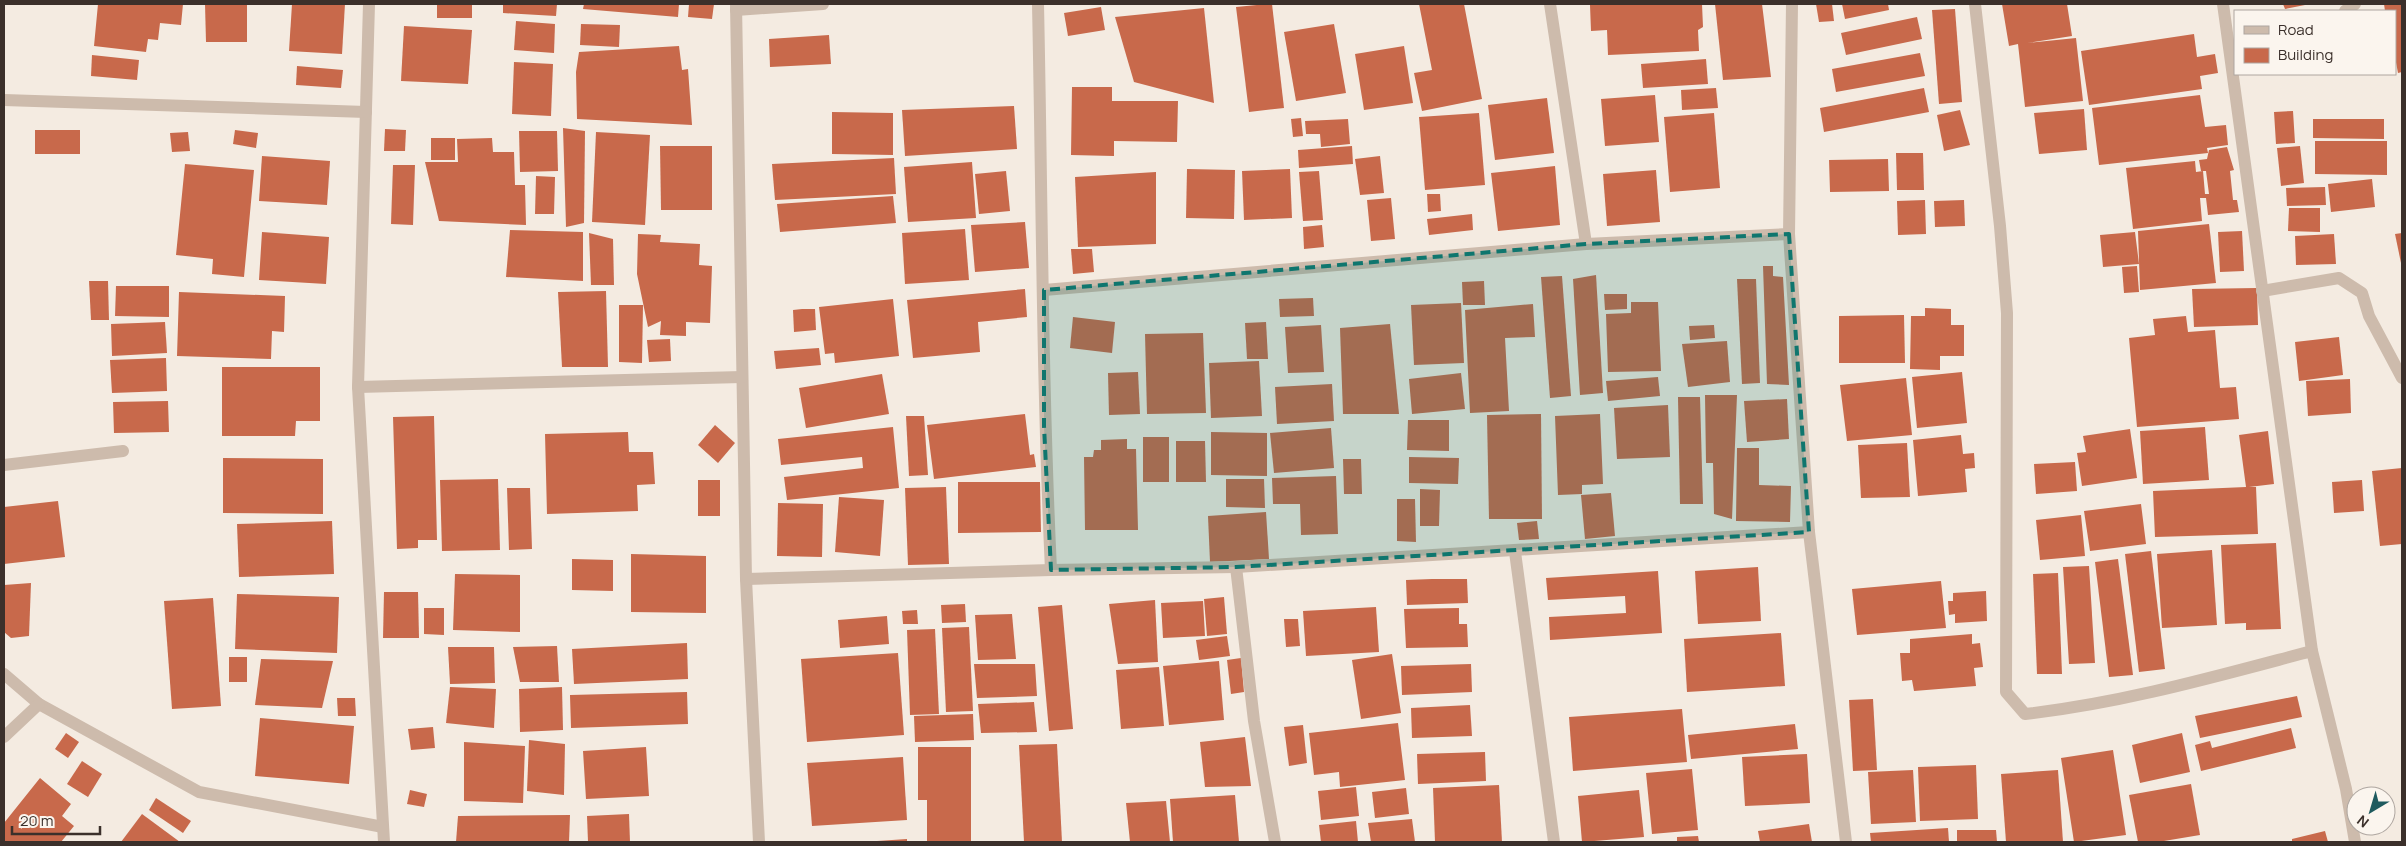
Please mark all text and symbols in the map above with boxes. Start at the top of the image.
legend [2234,10,2396,75]
text: Road [2278,19,2314,40]
text: Building [2278,44,2333,65]
north arrow [2346,786,2396,836]
scale bar [12,804,100,836]
text: 20 m [20,810,53,831]
text: N [2353,811,2373,832]

